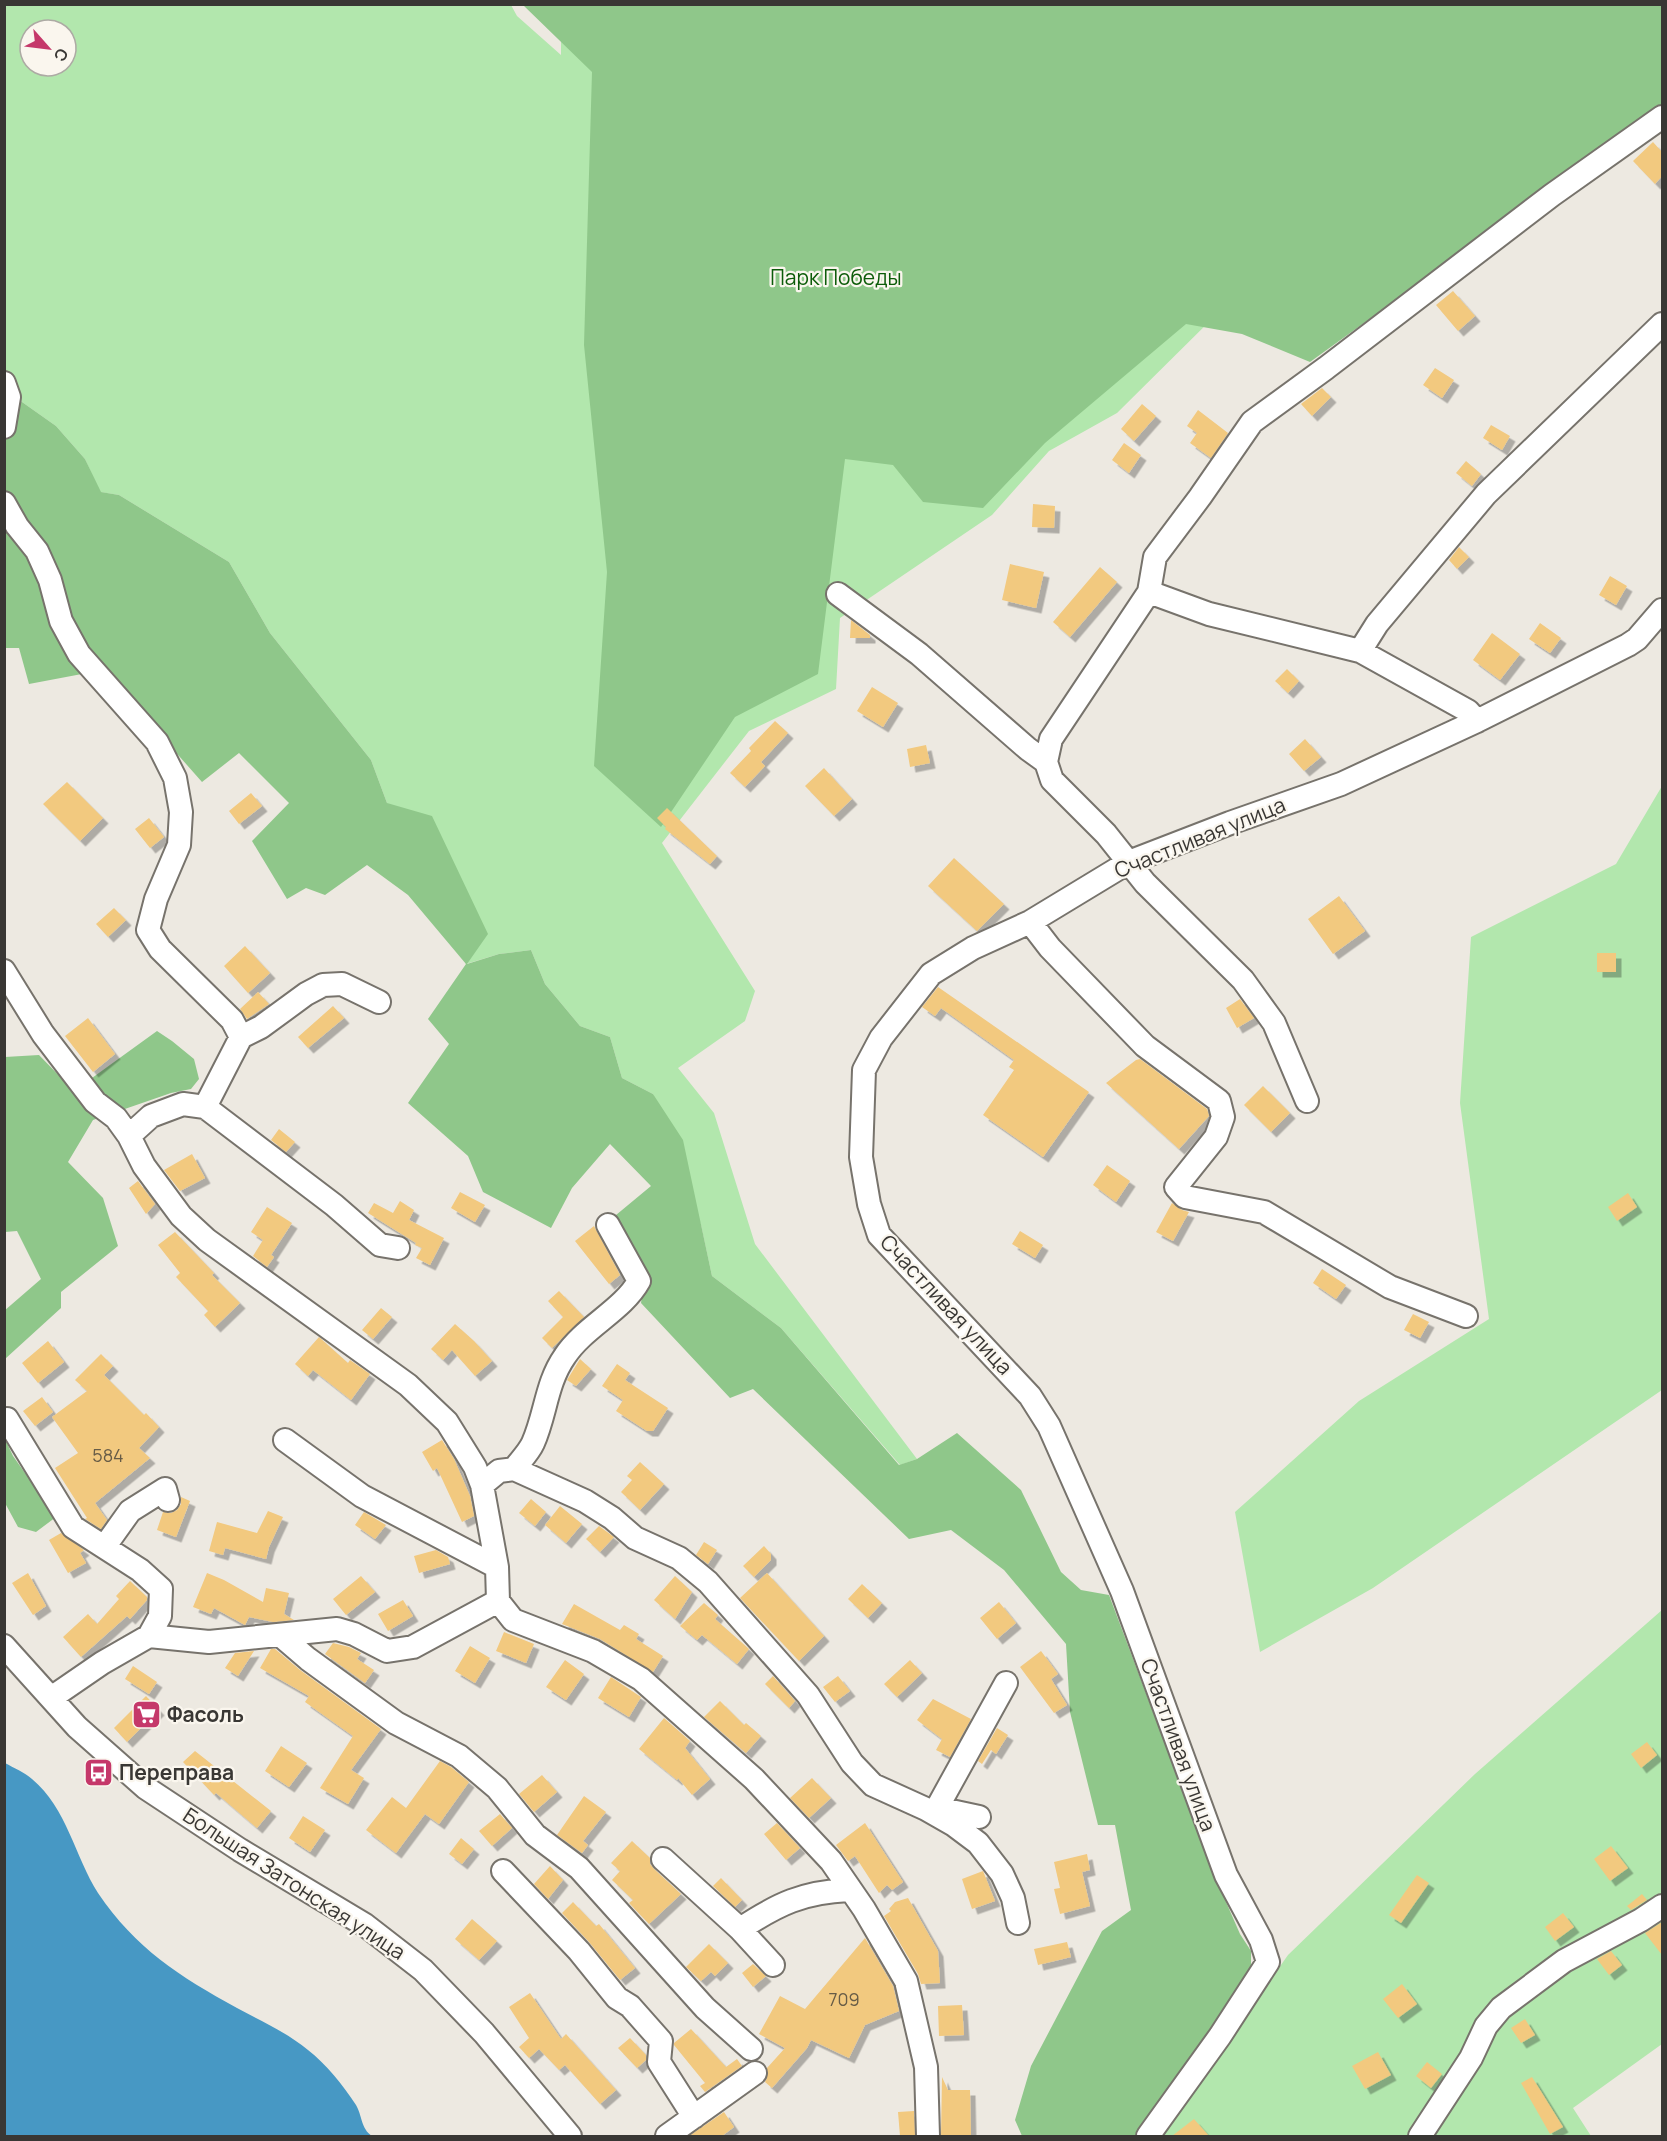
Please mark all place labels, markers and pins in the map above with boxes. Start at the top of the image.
supermarket icon: Фасоль [130,1699,162,1731]
place label: Фасоль [167,1700,244,1728]
bus stop icon: Переправа [82,1757,114,1789]
place label: Переправа [119,1758,234,1786]

